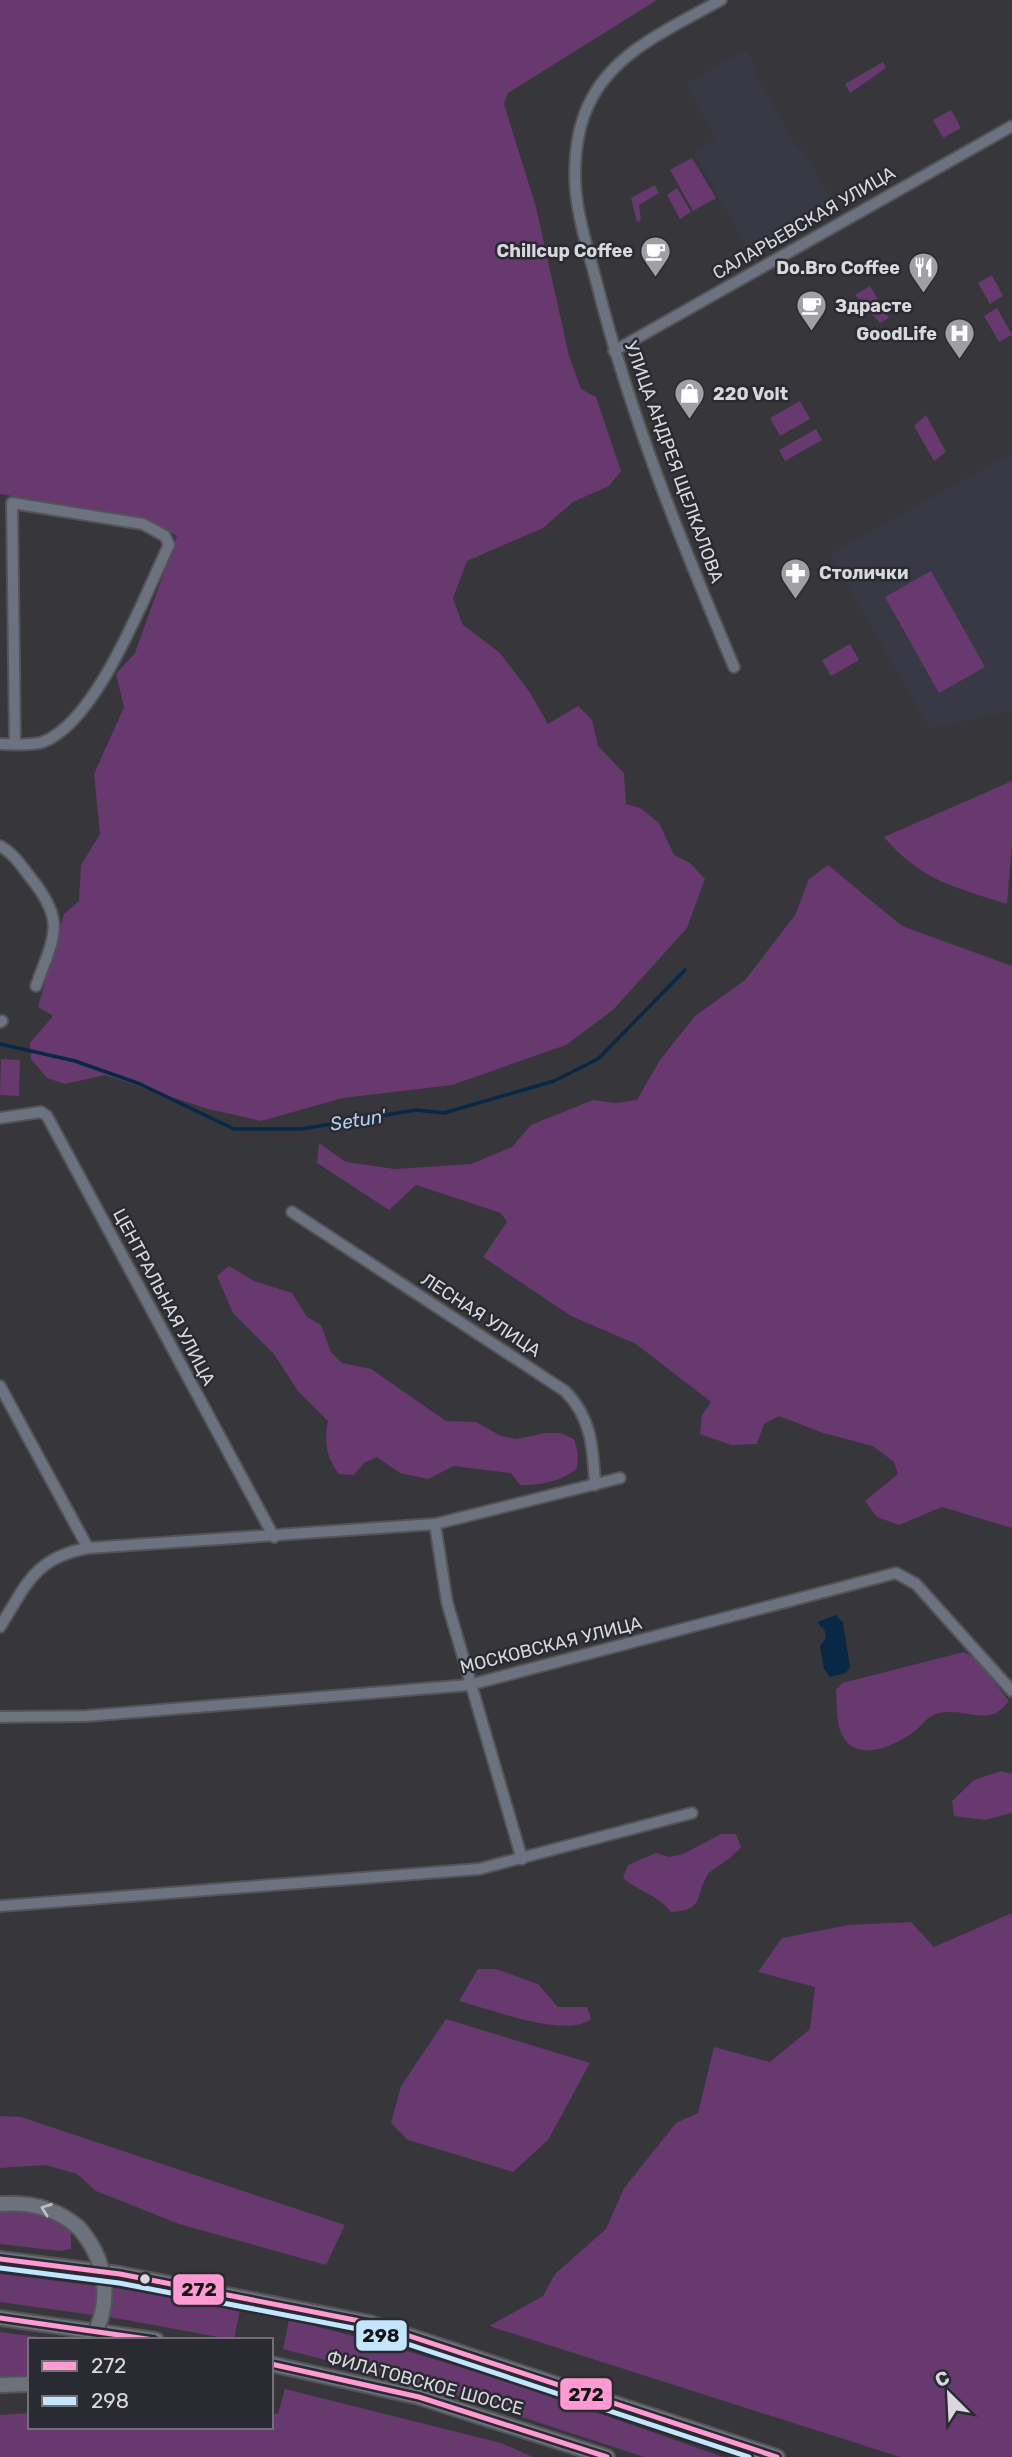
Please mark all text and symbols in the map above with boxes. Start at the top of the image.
street label: САЛАРЬЕВСКАЯ УЛИЦА [709,162,899,284]
cafe icon: Chillcup Coffee [639,234,673,278]
place label: Chillcup Coffee [497,240,633,262]
restaurant icon: Do.Bro Coffee [906,251,940,295]
place label: Do.Bro Coffee [776,257,900,279]
cafe icon: Здрасте [795,289,829,333]
place label: Здрасте [835,295,912,317]
hospital icon: GoodLife [943,317,977,361]
place label: GoodLife [856,323,937,345]
street label: УЛИЦА АНДРЕЯ ЩЕЛКАЛОВА [620,338,728,586]
shop icon: 220 Volt [673,377,707,421]
place label: 220 Volt [713,383,788,405]
pharmacy icon: Столички [779,556,813,600]
place label: Столички [819,562,908,584]
water label: Setun' [329,1104,388,1136]
street label: ЦЕНТРАЛЬНАЯ УЛИЦА [108,1205,220,1389]
street label: ЛЕСНАЯ УЛИЦА [417,1268,545,1362]
street label: МОСКОВСКАЯ УЛИЦА [458,1612,644,1678]
one-way arrow [41,2203,53,2217]
unlabelled marker [138,2272,152,2286]
line badge: 272 [172,2273,225,2306]
text: 272 [181,2278,217,2301]
line badge: 298 [355,2319,408,2352]
text: 298 [362,2324,400,2347]
legend [28,2338,273,2429]
street label: ФИЛАТОВСКОЕ ШОССЕ [324,2346,526,2420]
text: 272 [91,2353,126,2378]
north arrow [914,2359,984,2429]
text: С [932,2366,953,2392]
line badge: 272 [559,2377,613,2411]
text: 272 [568,2383,604,2406]
text: 298 [91,2388,129,2413]

